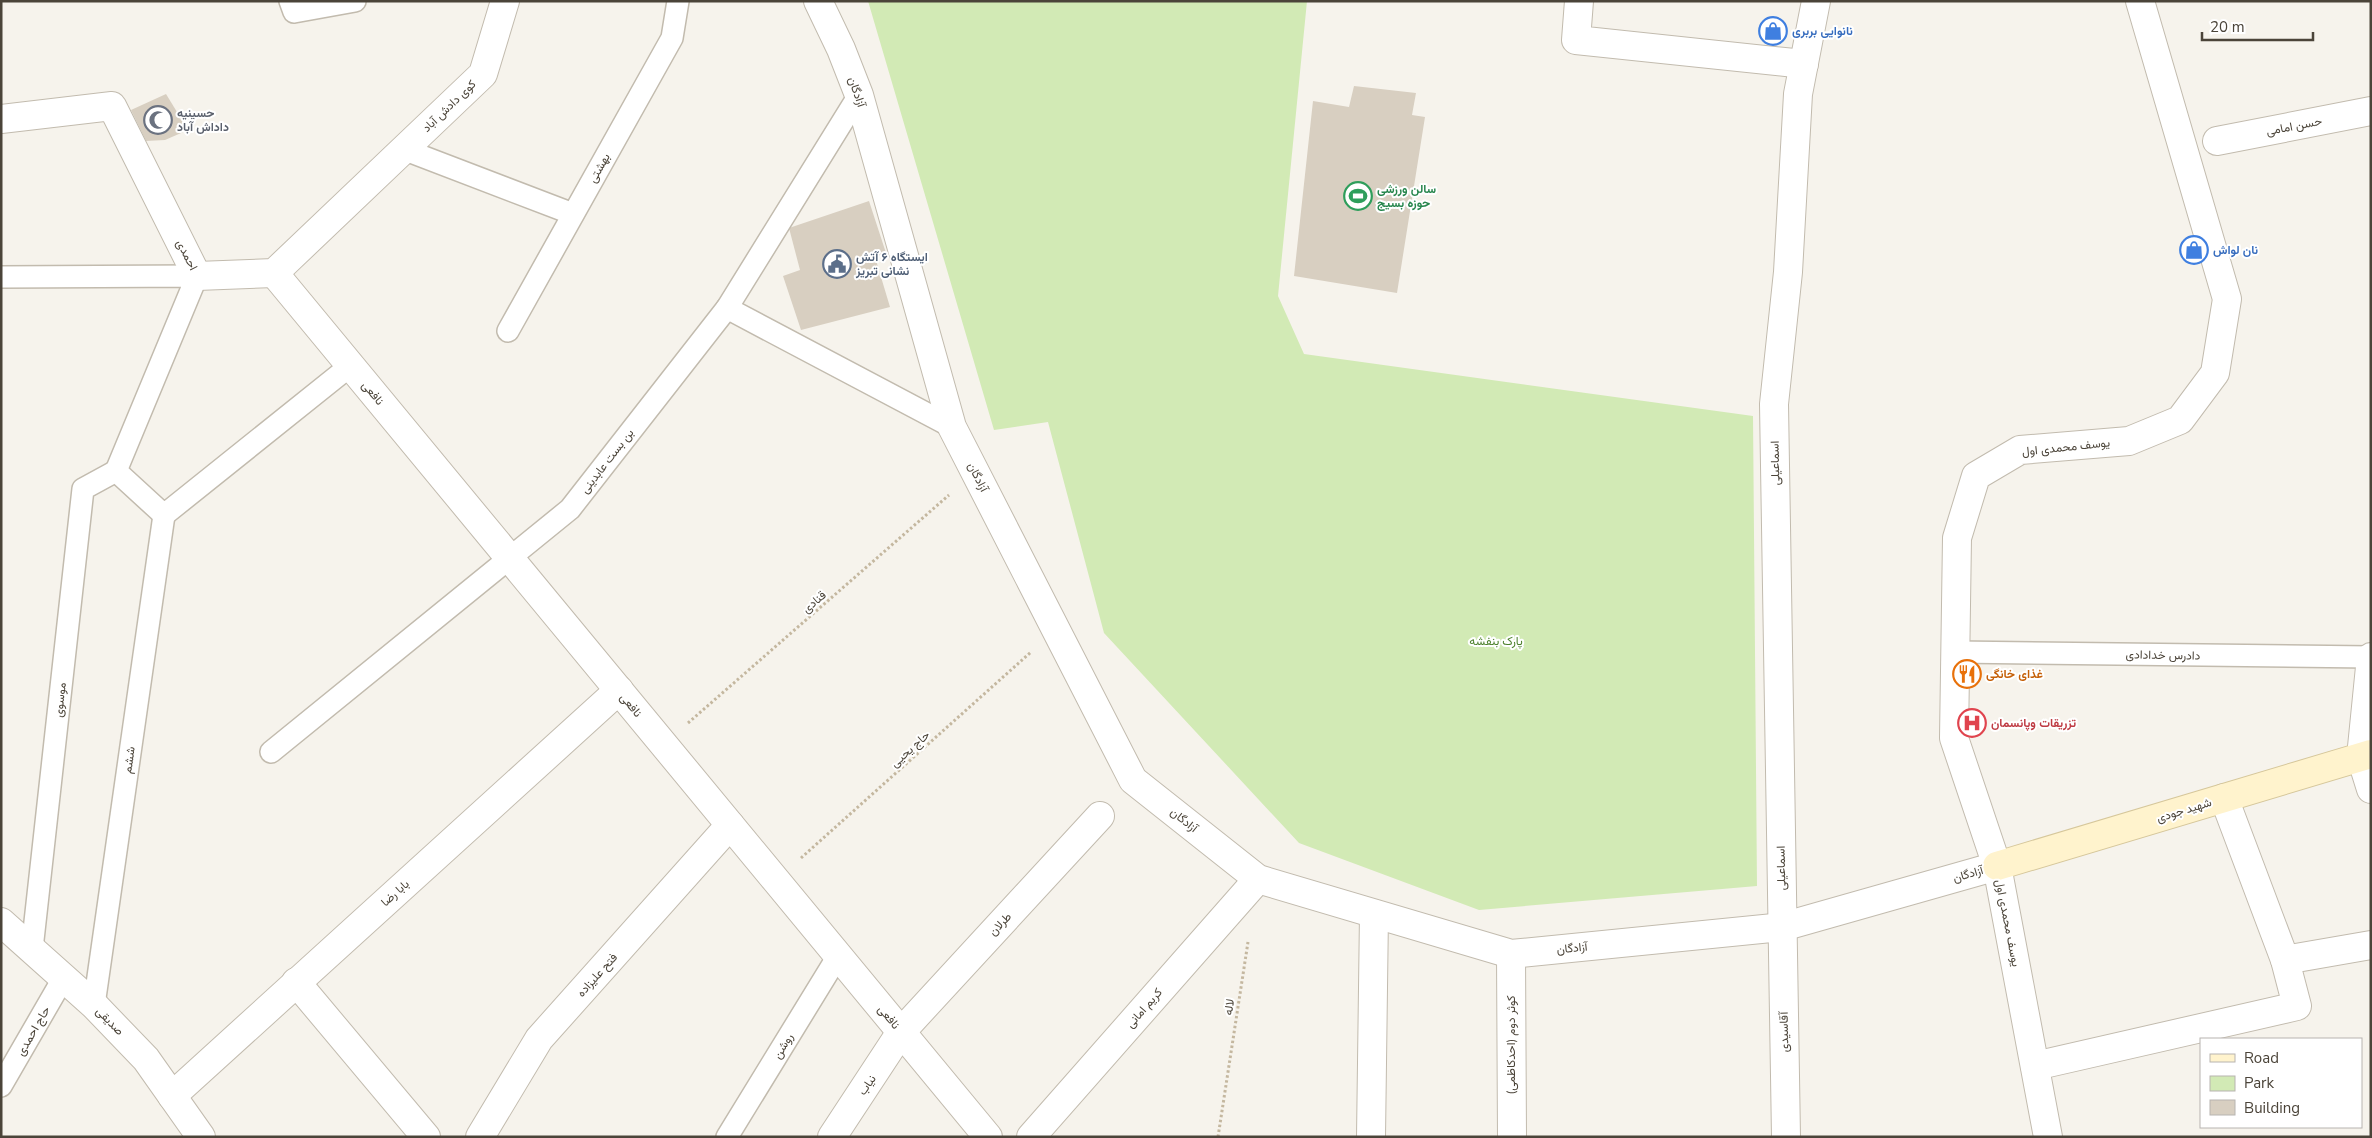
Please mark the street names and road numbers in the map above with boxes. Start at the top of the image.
street label: آزادگان [844,75,870,110]
street label: کوی دادش آباد [419,76,479,136]
street label: حسن امامی [2265,113,2323,139]
street label: بهشتی [584,150,614,186]
street label: احمدی [172,237,202,273]
street label: نافعی [358,378,388,408]
street label: بن بست عابدینی [577,425,637,497]
street label: یوسف محمدی اول [2021,434,2111,460]
street label: اسماعیلی [1767,441,1783,485]
street label: آزادگان [964,460,993,496]
street label: قنادی [799,587,829,617]
street label: دادرس خدادادی [2126,646,2201,664]
street label: موسوی [50,682,70,718]
street label: نافعی [616,690,646,720]
street label: حاج یحیی [887,727,934,772]
street label: ششم [119,745,139,775]
street label: شهید جودی [2154,794,2214,826]
street label: آزادگان [1167,804,1202,837]
street label: اسماعیلی [1773,846,1789,890]
street label: آزادگان [1951,862,1986,886]
street label: بابا رضا [377,876,413,910]
street label: یوسف محمدی اول [1992,878,2024,968]
street label: طرلان [985,909,1015,939]
street label: آزادگان [1556,938,1589,958]
street label: فتح علیزاده [573,950,622,1001]
street label: کریم امانی [1122,985,1166,1031]
street label: کوثر دوم (احدکاظمی) [1503,995,1519,1095]
street label: لاله [1220,998,1238,1016]
street label: نافعی [874,1002,904,1032]
street label: حاج احمدی [12,1003,55,1059]
street label: صدیقی [92,1003,128,1039]
street label: آقاسیدی [1776,1010,1792,1052]
street label: روشن [769,1030,797,1062]
street label: نیاب [854,1072,880,1098]

